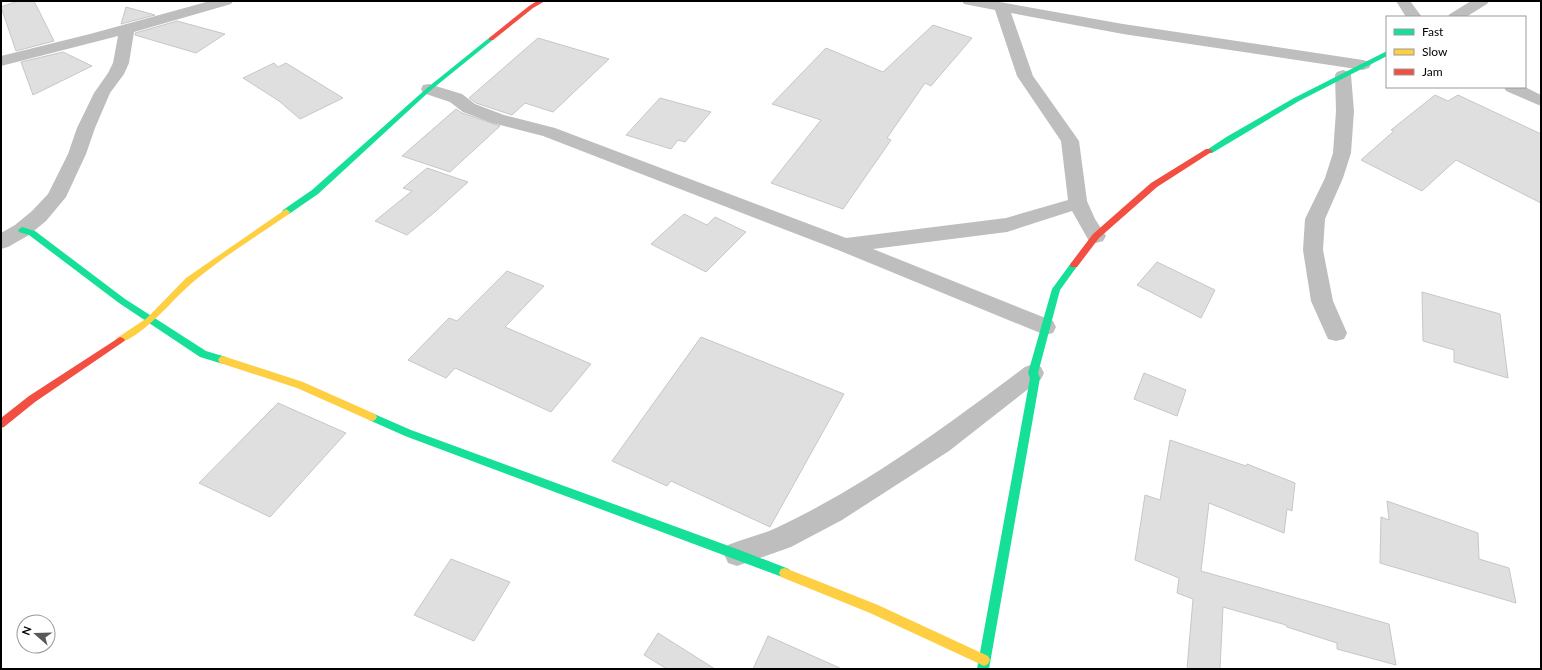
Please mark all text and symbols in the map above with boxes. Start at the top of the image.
legend [1386,16,1526,88]
text: Fast [1422,24,1444,39]
text: Slow [1422,44,1448,59]
text: Jam [1422,64,1443,79]
north arrow [16,614,56,654]
text: N [19,624,34,637]

